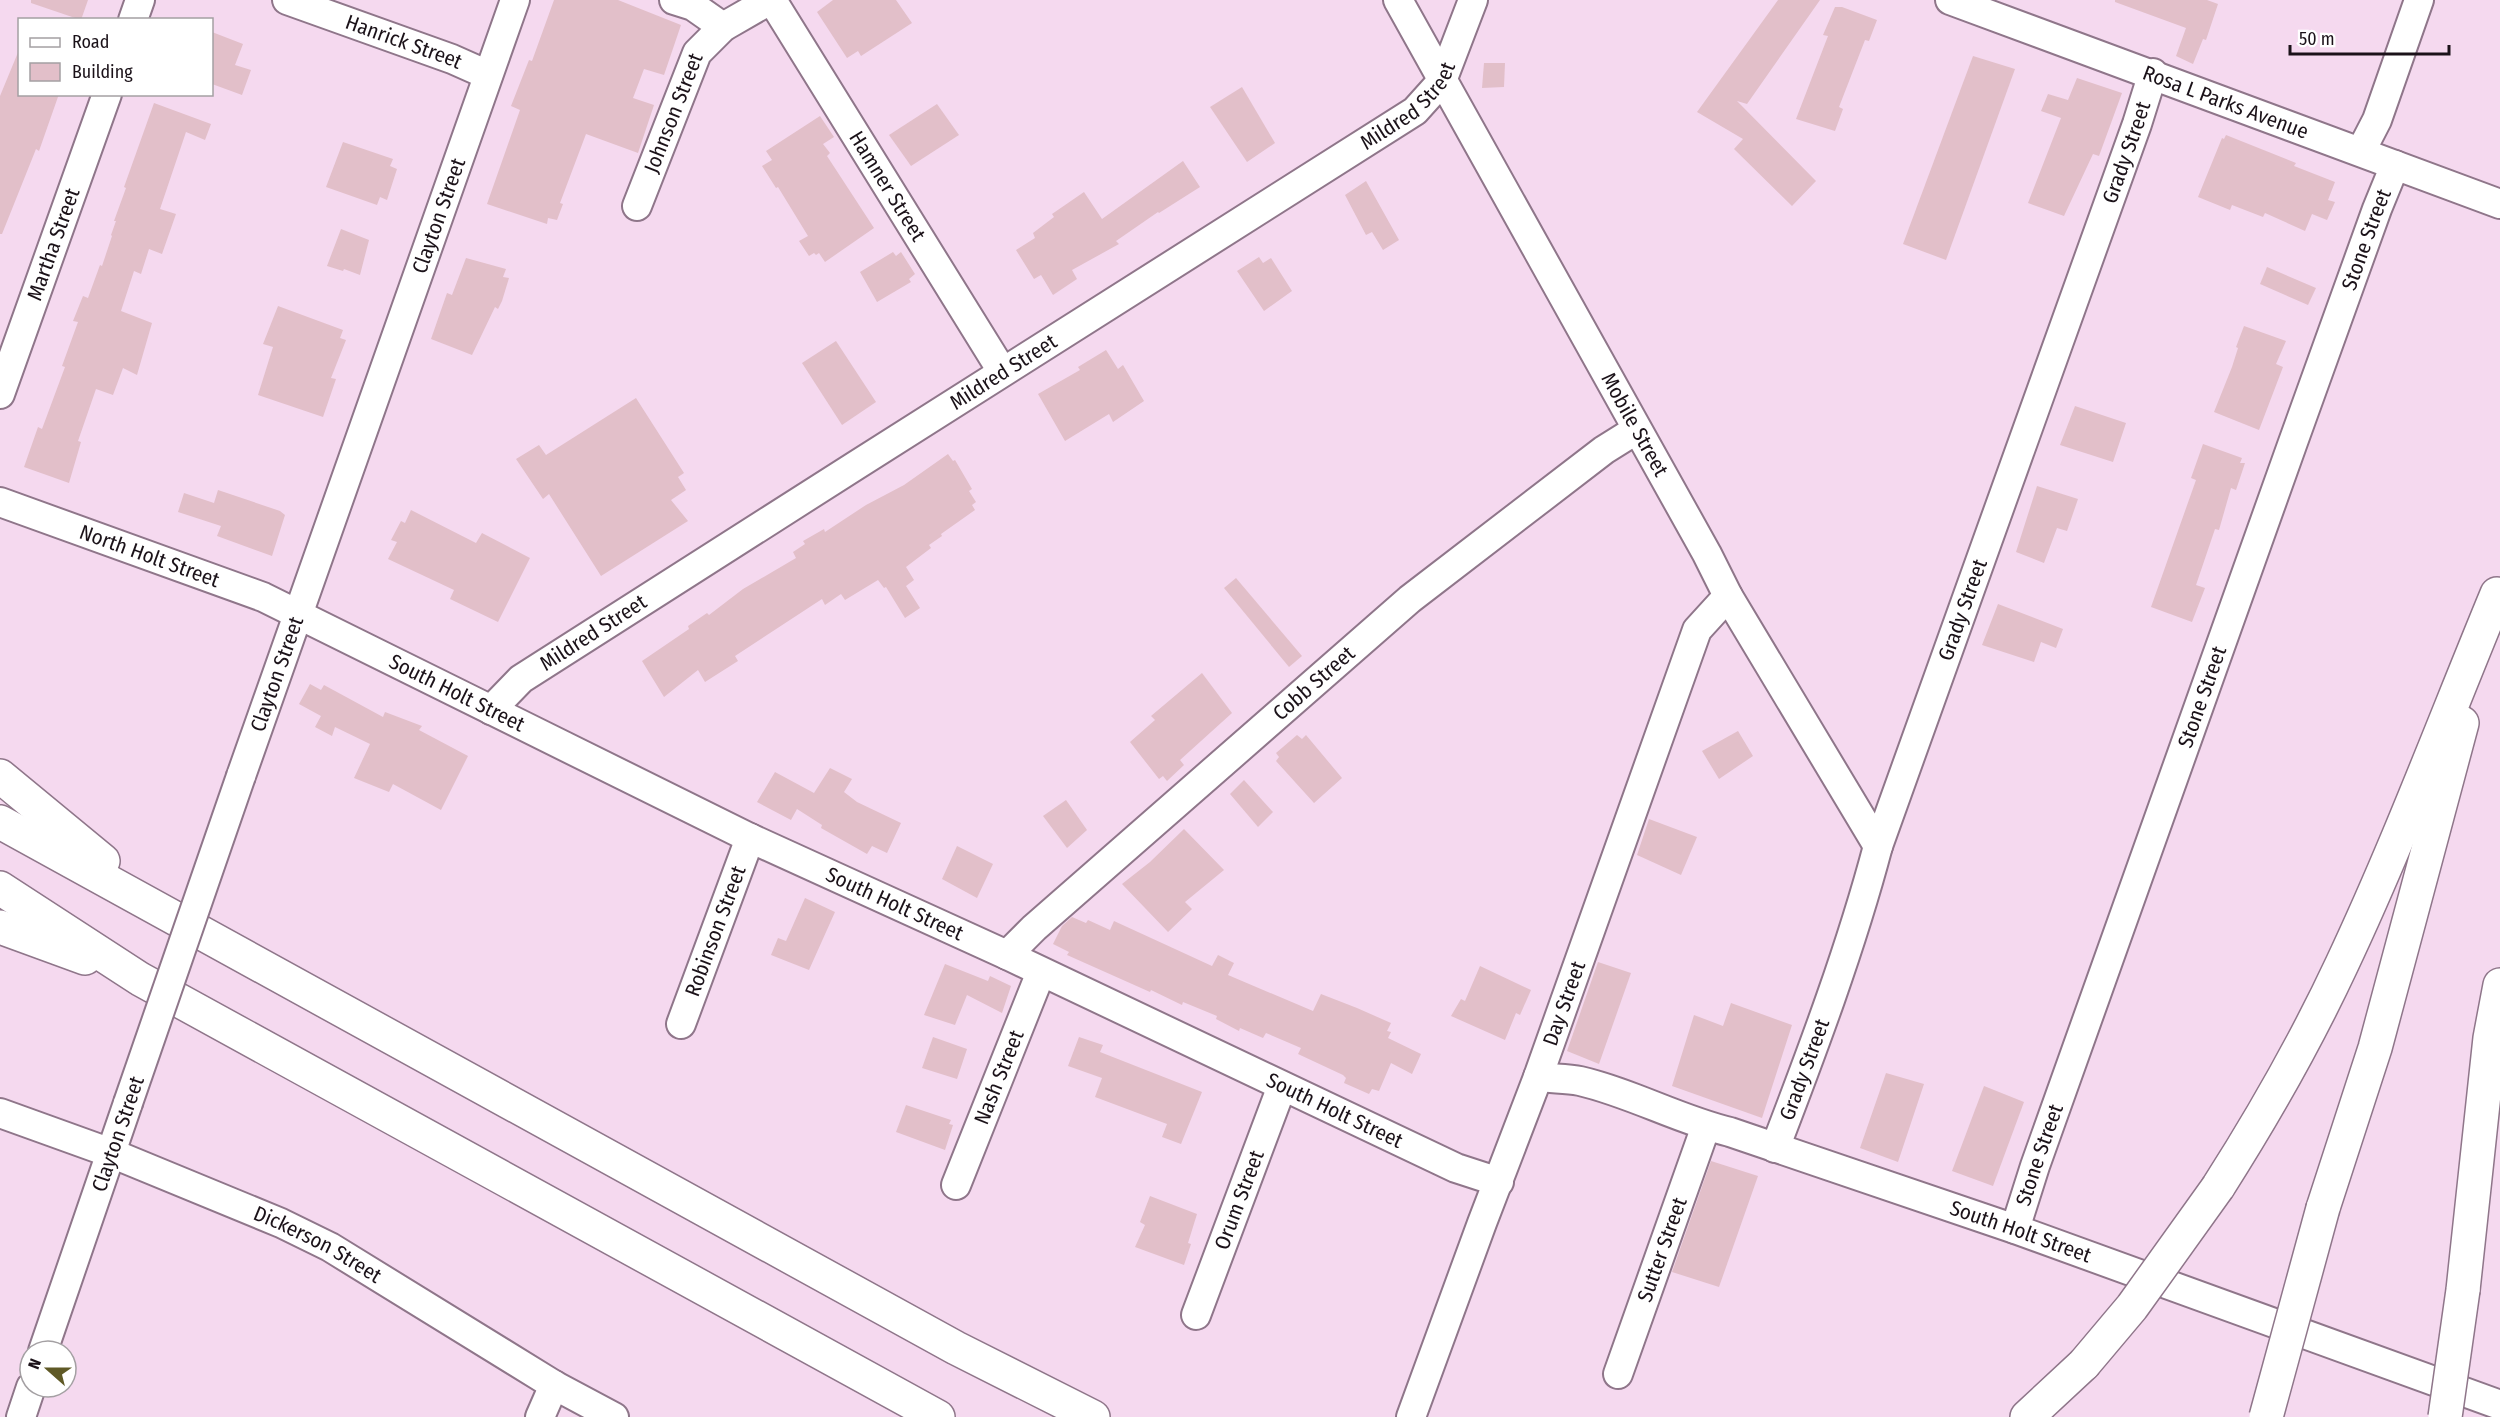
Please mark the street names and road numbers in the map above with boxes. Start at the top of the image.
street label: Hanrick Street [342,9,466,75]
street label: Johnson Street [638,49,709,177]
street label: Mildred Street [1355,58,1461,155]
street label: Rosa L Parks Avenue [2139,60,2312,145]
street label: Grady Street [2097,98,2156,207]
street label: Hamner Street [844,126,931,246]
street label: Clayton Street [406,155,471,277]
street label: Martha Street [21,184,85,304]
street label: Stone Street [2336,185,2397,294]
street label: Mildred Street [945,328,1062,416]
street label: Mobile Street [1595,368,1674,481]
street label: North Holt Street [76,519,223,593]
street label: Grady Street [1932,555,1993,664]
street label: Mildred Street [535,589,652,676]
street label: Clayton Street [245,613,309,735]
street label: Cobb Street [1268,640,1360,726]
street label: Stone Street [2172,643,2232,751]
street label: South Holt Street [385,648,529,738]
street label: South Holt Street [822,861,968,946]
street label: Robinson Street [679,862,752,1000]
street label: Day Street [1537,958,1591,1049]
street label: Grady Street [1774,1015,1835,1124]
street label: Nash Street [968,1026,1030,1128]
street label: South Holt Street [1262,1067,1407,1154]
street label: Clayton Street [86,1073,150,1195]
street label: Stone Street [2010,1100,2069,1209]
street label: Orum Street [1209,1146,1270,1253]
street label: Sutter Street [1632,1194,1693,1305]
street label: South Holt Street [1947,1195,2095,1269]
street label: Dickerson Street [250,1200,386,1289]

